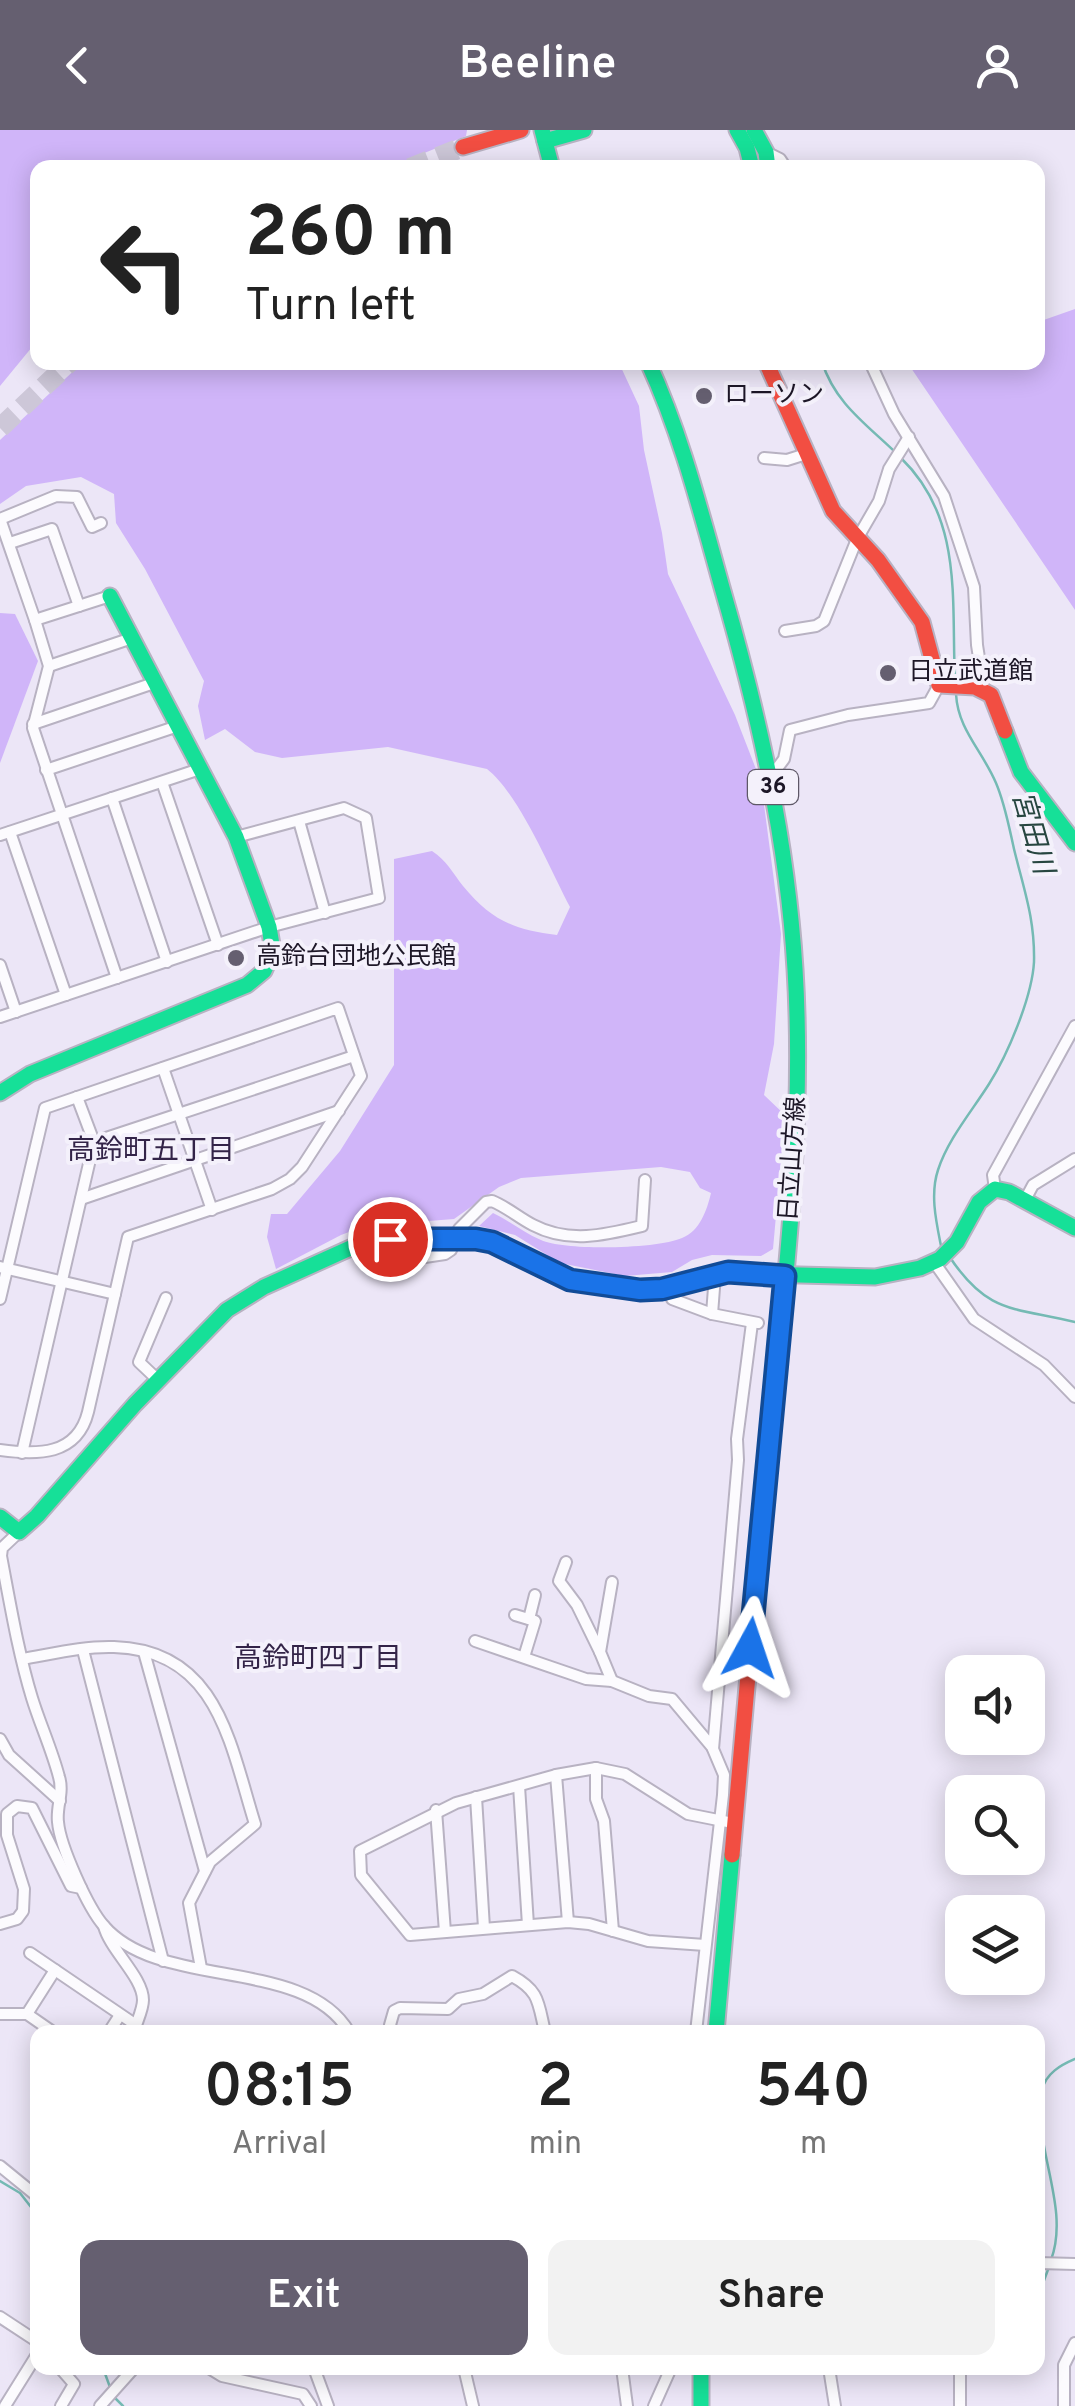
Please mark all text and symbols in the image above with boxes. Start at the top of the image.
text: Beeline [459,37,616,94]
icon: back [50,38,105,93]
icon: person [970,38,1025,93]
text: 260 m [245,192,456,281]
icon: left [80,200,210,330]
text: Turn left [245,279,416,336]
place label: ローソン [724,380,824,412]
marker: ローソン [693,385,715,407]
place label: 日立武道館 [908,657,1033,689]
marker: 日立武道館 [877,662,899,684]
road number: 36 [748,770,798,804]
water label: 宮田川 [1002,788,1061,881]
place label: 高鈴台団地公民館 [256,942,456,974]
marker: 高鈴台団地公民館 [225,947,247,969]
street label: 日立山方線 [774,1096,814,1222]
district label: 高鈴町五丁目 [67,1134,235,1170]
pin [348,1197,433,1282]
icon: arrive [363,1212,418,1267]
position arrow [698,1596,802,1700]
district label: 高鈴町四丁目 [234,1642,402,1678]
map controls [945,1655,1045,1995]
button: sound [945,1655,1045,1755]
button: search [945,1775,1045,1875]
button: layers [945,1895,1045,1995]
text: 08:15 [204,2052,355,2128]
text: 2 [537,2052,574,2128]
text: 540 [756,2052,871,2128]
text: Arrival [232,2125,327,2165]
text: min [529,2125,582,2165]
text: m [800,2125,827,2165]
button: Exit [80,2240,528,2355]
button: Share [548,2240,995,2355]

